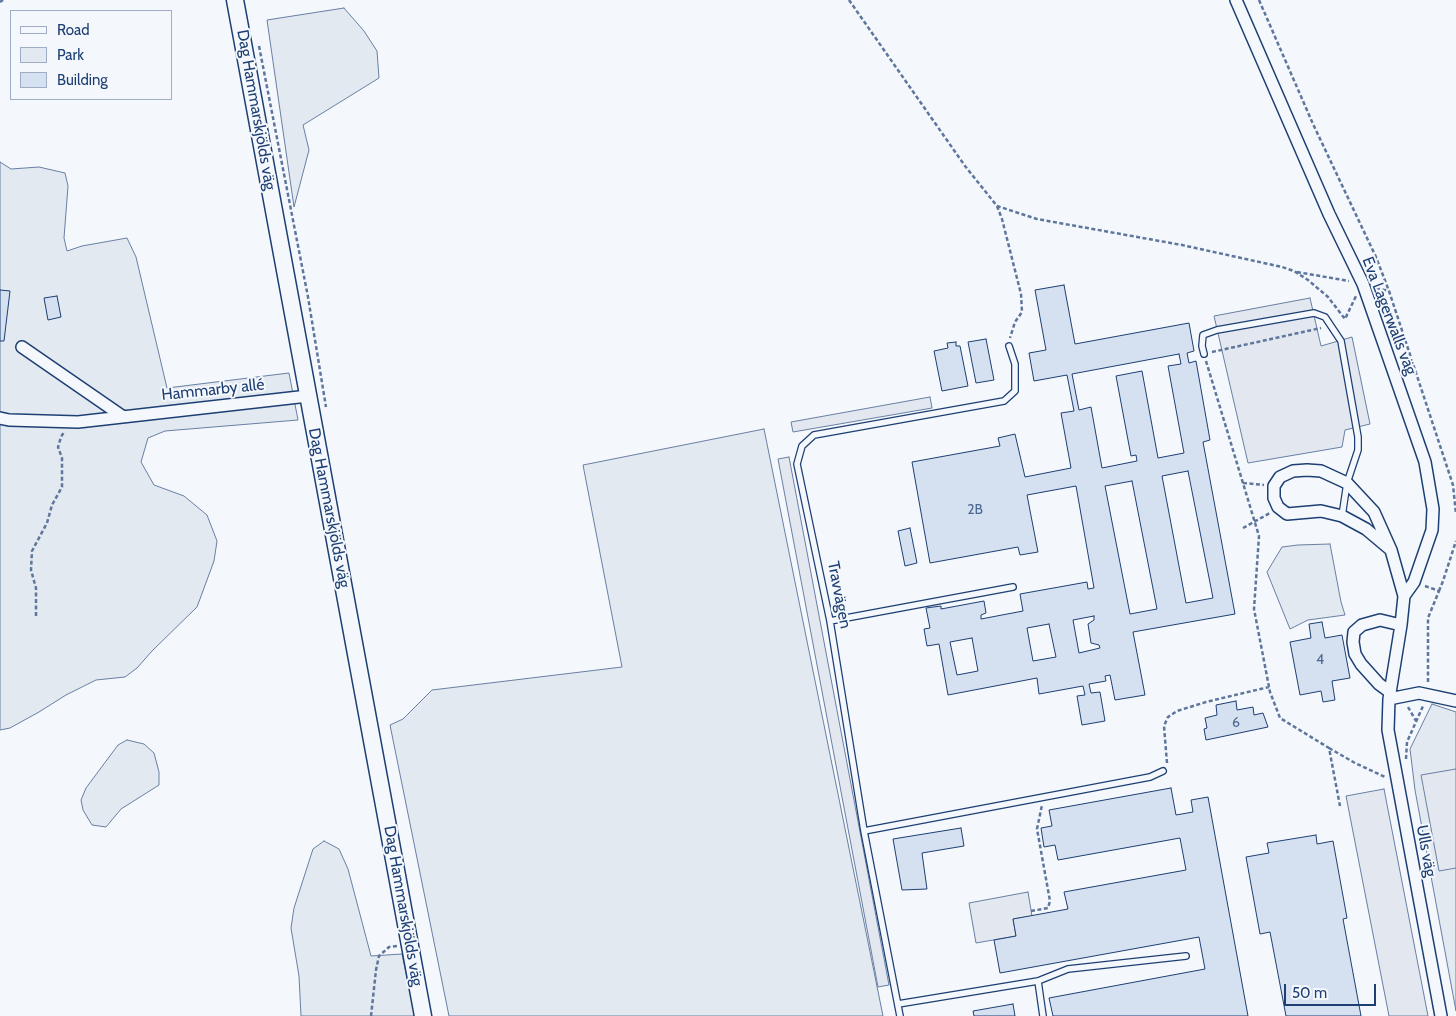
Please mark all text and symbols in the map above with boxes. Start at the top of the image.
legend [10,10,172,100]
text: Road [57,21,90,39]
street label: Dag Hammarskjölds väg [232,28,280,192]
text: Park [57,46,84,64]
text: Building [57,71,108,89]
street label: Eva Lagerwalls väg [1358,254,1420,378]
street label: Hammarby allé [161,375,265,405]
street label: Dag Hammarskjölds väg [304,426,354,590]
house number: 2B [967,502,983,518]
street label: Travvägen [823,560,855,630]
house number: 4 [1316,652,1324,668]
house number: 6 [1232,715,1240,731]
street label: Ulls väg [1412,823,1440,879]
street label: Dag Hammarskjölds väg [379,824,427,988]
scale bar [1286,974,1378,1006]
text: 50 m [1292,984,1327,1002]

